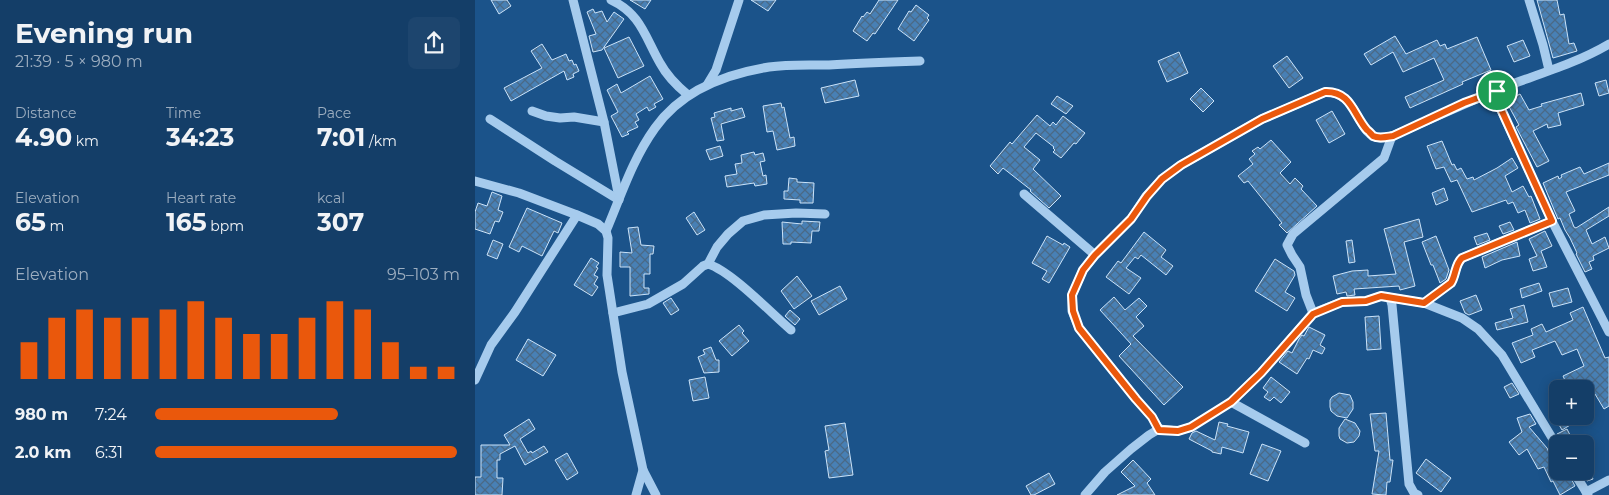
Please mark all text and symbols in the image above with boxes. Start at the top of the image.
text: Evening run [15,16,193,50]
button: share [408,17,460,69]
text: 21:39 · 5 × 980 m [15,52,143,71]
pin [1476,70,1518,112]
icon: arrive [1483,77,1511,105]
text: Distance [15,104,77,122]
text: Time [166,104,201,122]
text: Pace [317,104,351,122]
text: 4.90 [15,122,72,152]
text: 34:23 [166,122,234,152]
text: 7:01 [317,122,365,152]
text: km [72,132,99,150]
text: /km [365,132,397,150]
text: Elevation [15,189,80,207]
text: Heart rate [166,189,236,207]
text: kcal [317,189,345,207]
text: 65 [15,207,46,237]
text: 165 [166,207,207,237]
text: 307 [317,207,364,237]
text: m [46,217,64,235]
text: bpm [207,217,244,235]
text: Elevation [15,265,89,284]
text: 95–103 m [387,265,460,284]
map controls [1549,380,1594,480]
button: + [1549,380,1594,425]
text: 980 m [15,405,68,424]
text: 7:24 [95,405,127,424]
button: − [1549,435,1594,480]
text: 2.0 km [15,443,71,462]
text: 6:31 [95,443,123,462]

